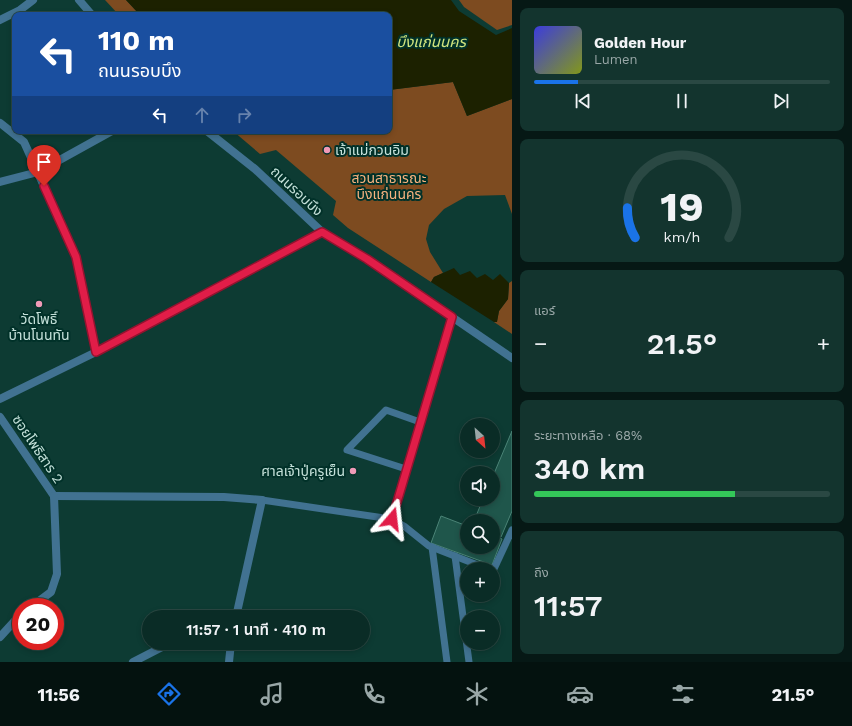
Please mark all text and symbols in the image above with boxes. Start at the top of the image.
text: 110 m [98,24,175,57]
icon: left [32,28,84,80]
water label: บึงแก่นนคร [396,33,467,51]
text: Golden Hour [594,34,686,52]
text: Lumen [594,52,638,67]
text: ถนนรอบบึง [98,60,181,81]
icon: previous [572,90,594,112]
icon: pause [671,90,693,112]
icon: next [770,90,792,112]
icon: left [149,104,171,126]
icon: ahead [191,104,213,126]
icon: right [233,104,255,126]
place label: เจ้าแม่กวนอิม [335,142,409,158]
pin [27,145,61,186]
marker: เจ้าแม่กวนอิม [322,145,332,155]
icon: arrive [33,151,55,173]
street label: ถนนรอบบึง [268,163,326,219]
park label: สวนสาธารณะ บึงแก่นนคร [352,170,427,202]
text: 19 [660,182,704,231]
text: km/h [664,229,700,245]
marker: วัดโพธิ์ บ้านโนนทัน [34,299,44,309]
text: แอร์ [534,303,555,318]
place label: วัดโพธิ์ บ้านโนนทัน [8,311,70,343]
text: 21.5° [647,326,717,361]
text: − [534,331,547,356]
text: + [817,331,830,356]
street label: ซอยโพธิสาร 2 [9,412,67,486]
north arrow [460,418,500,458]
map controls [460,418,500,650]
text: ระยะทางเหลือ · 68% [534,428,642,443]
text: 340 km [534,451,645,486]
place label: ศาลเจ้าปู่ครูเย็น [261,463,345,480]
marker: ศาลเจ้าปู่ครูเย็น [348,466,358,476]
button: sound [460,466,500,506]
position arrow [371,498,413,540]
button: search [460,514,500,554]
button: + [460,562,500,602]
text: ถึง [534,565,549,580]
text: 11:57 [534,588,603,623]
speed limit sign: 20 [12,598,64,650]
button: − [460,610,500,650]
text: 11:57 · 1 นาที · 410 m [186,621,326,639]
icon: directions [155,680,183,708]
icon: music [258,680,286,708]
icon: phone [360,680,388,708]
icon: climate [463,680,491,708]
icon: car [566,680,594,708]
icon: filters [669,680,697,708]
text: 11:56 [37,684,80,705]
text: 21.5° [771,684,815,705]

